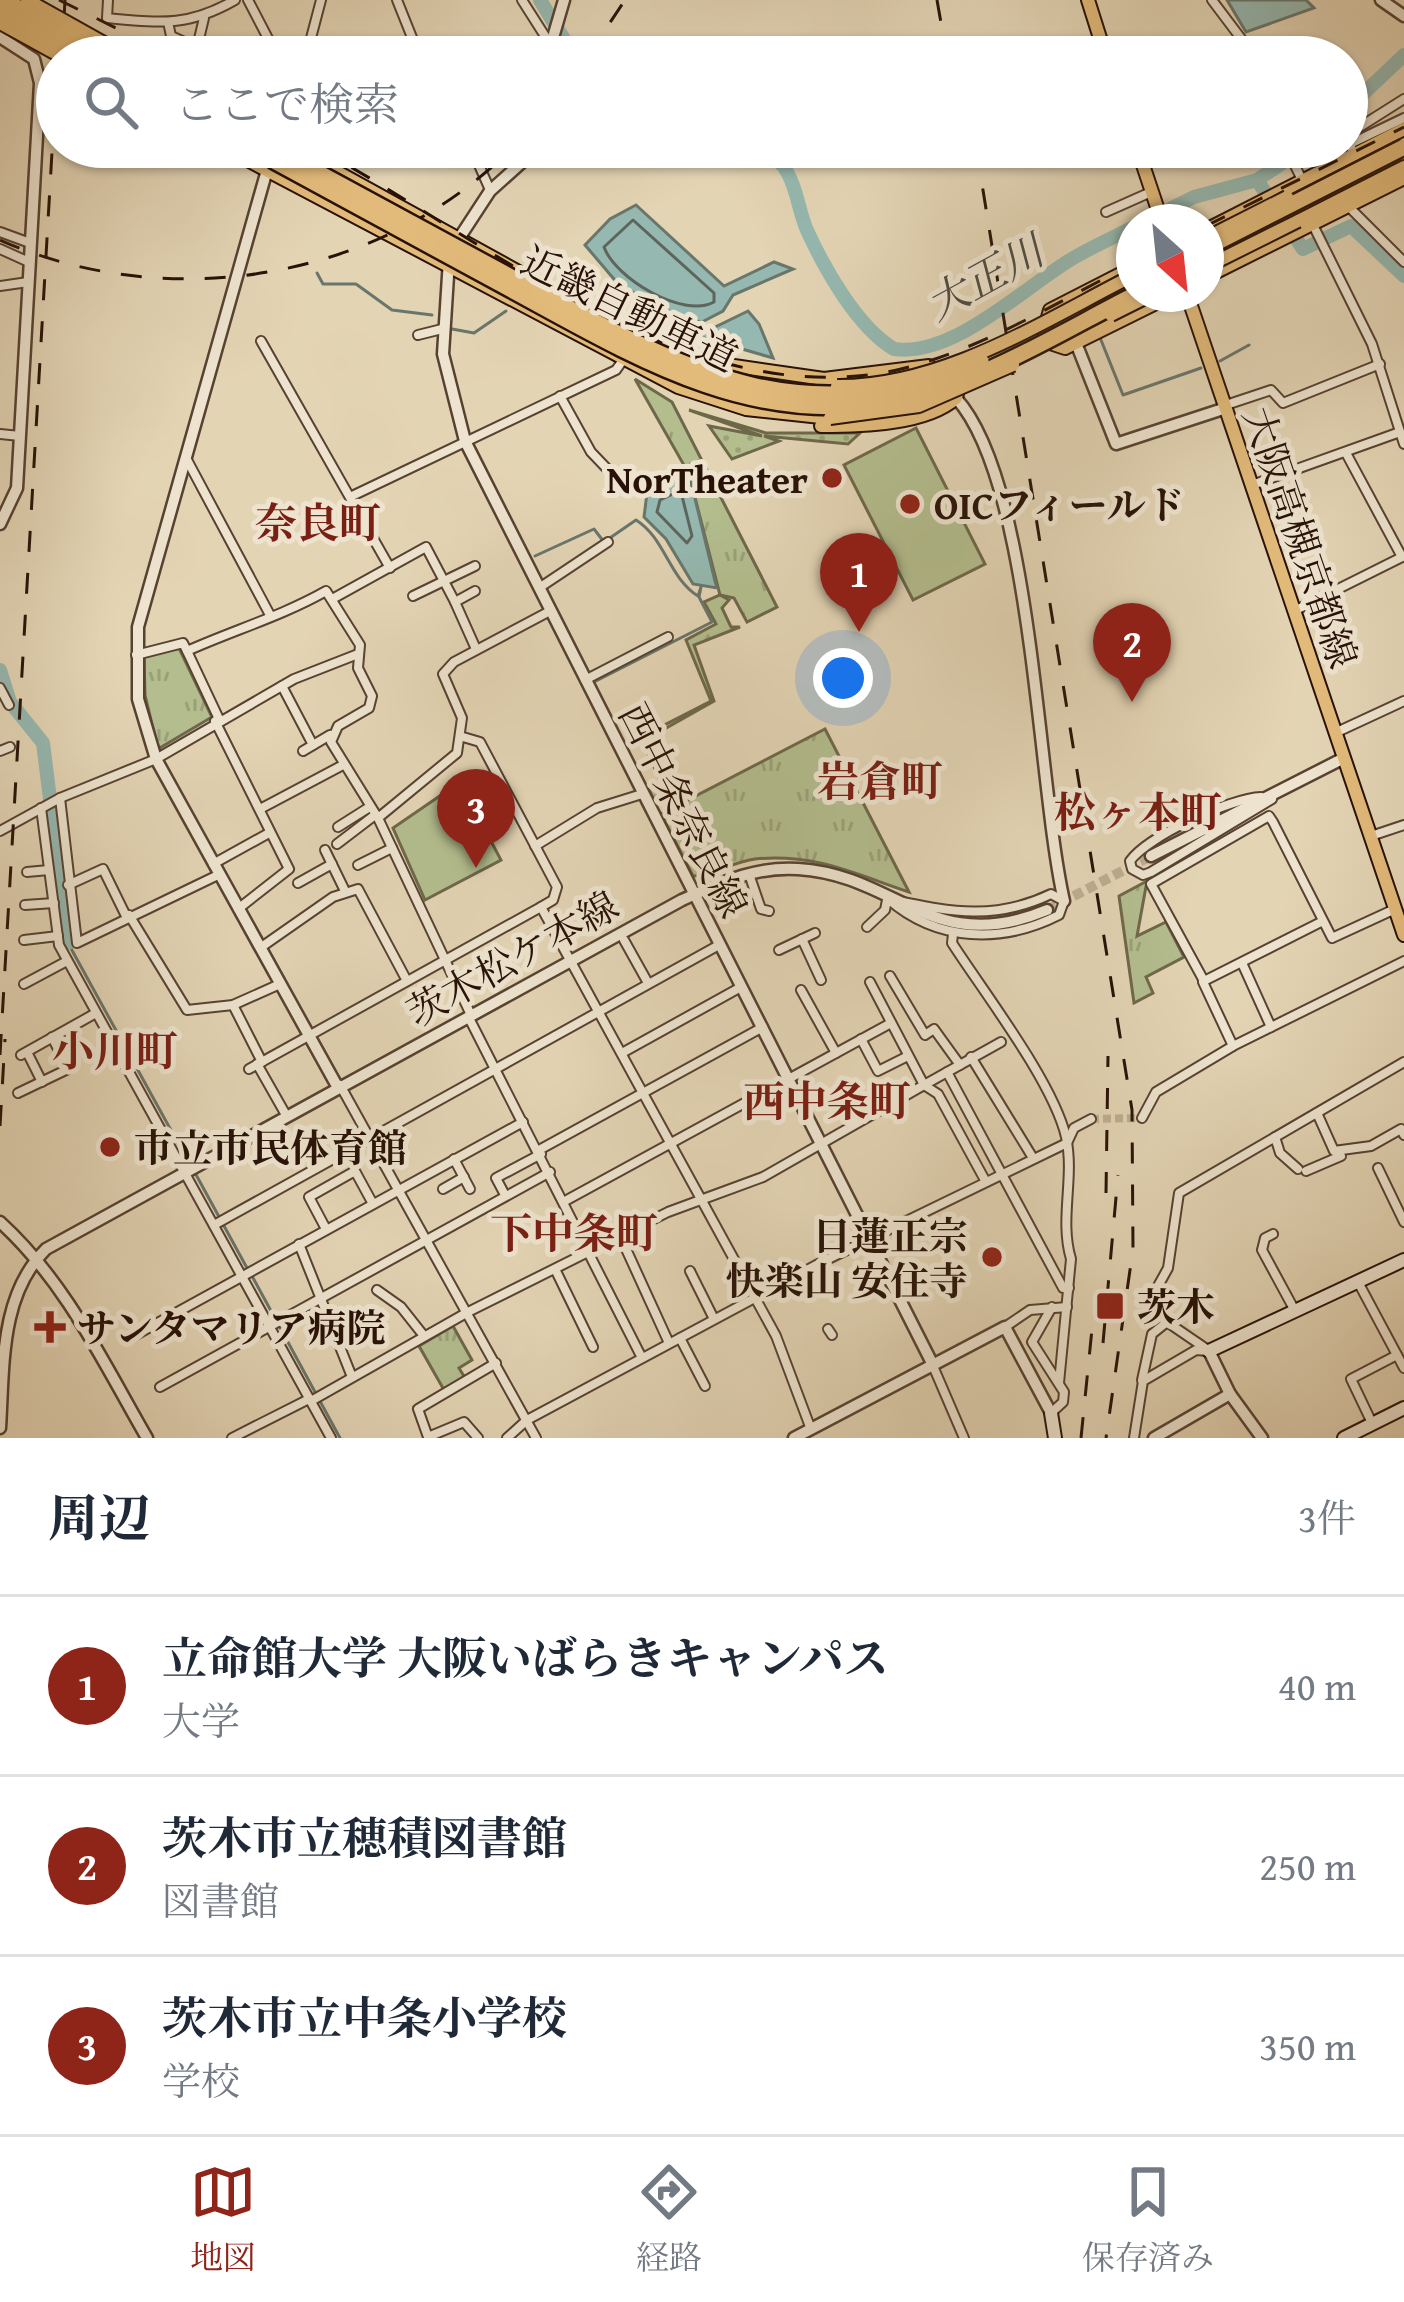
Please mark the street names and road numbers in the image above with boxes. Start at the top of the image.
street label: 近畿自動車道 [512,231,748,385]
street label: 大阪高槻京都線 [1230,399,1372,675]
street label: 西中条奈良線 [605,693,763,927]
street label: 茨木松ケ本線 [396,876,628,1040]

